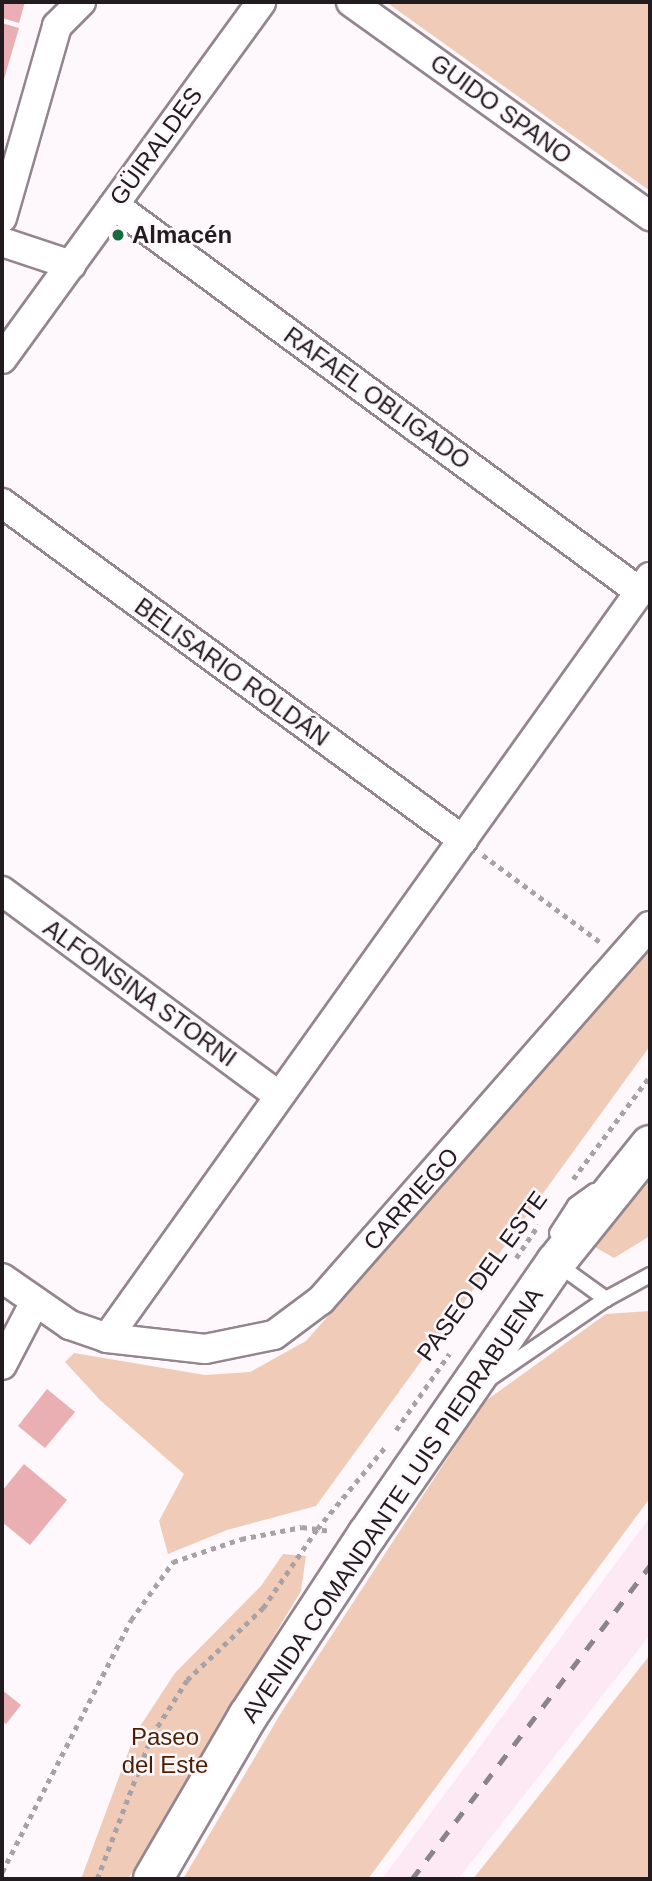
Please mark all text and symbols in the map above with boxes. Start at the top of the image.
street label: GUIDO SPANO [425,48,577,170]
street label: GÜIRALDES [104,81,208,211]
place label: Almacén [132,221,232,249]
marker: Almacén [110,227,126,243]
street label: RAFAEL OBLIGADO [278,320,476,476]
street label: BELISARIO ROLDÁN [129,592,335,752]
street label: ALFONSINA STORNI [37,913,243,1073]
street label: CARRIEGO [357,1142,465,1256]
street label: PASEO DEL ESTE [411,1185,553,1367]
street label: AVENIDA COMANDANTE LUIS PIEDRABUENA [235,1282,549,1728]
park label: Paseo del Este [122,1723,208,1779]

